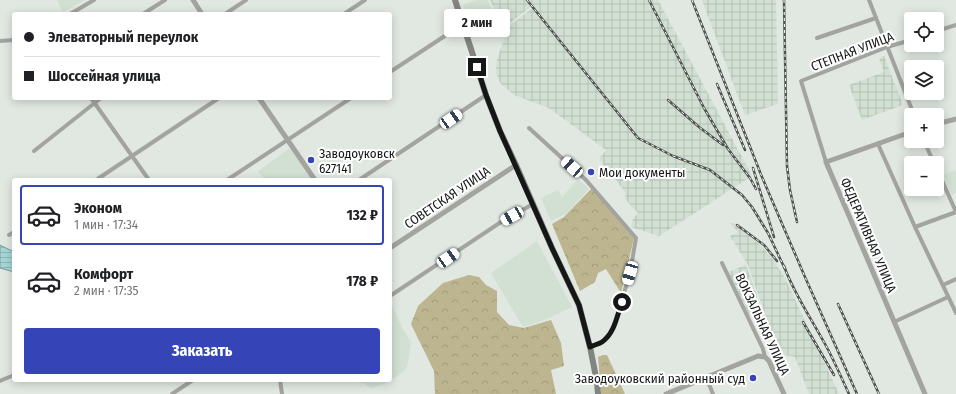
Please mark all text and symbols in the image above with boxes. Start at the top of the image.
callout: 2 мин [444,9,510,37]
map controls [904,12,944,196]
button: locate [904,12,944,52]
text: 2 мин [462,15,492,30]
text: Элеваторный переулок [48,28,198,46]
street label: СТЕПНАЯ УЛИЦА [809,29,896,74]
route end [468,58,486,76]
button: layers [904,60,944,100]
text: Шоссейная улица [48,67,161,85]
car [438,107,464,131]
button: + [904,108,944,148]
place label: Заводоуковск 627141 [319,146,395,176]
marker: Заводоуковск 627141 [306,155,316,165]
car [559,155,585,179]
button: − [904,156,944,196]
street label: СОВЕТСКАЯ УЛИЦА [402,163,493,232]
place label: Мои документы [599,165,686,180]
marker: Мои документы [586,167,596,177]
street label: ФЕДЕРАТИВНАЯ УЛИЦА [838,175,900,295]
icon: car [26,197,62,233]
text: Эконом [74,199,122,217]
car [499,205,525,227]
text: 132 ₽ [346,206,378,224]
text: 1 мин · 17:34 [74,217,138,232]
car [435,246,461,270]
car [621,260,639,286]
icon: car [26,263,62,299]
text: Комфорт [74,265,133,283]
street label: ВОКЗАЛЬНАЯ УЛИЦА [732,271,793,378]
text: 178 ₽ [346,272,378,290]
text: 2 мин · 17:35 [74,283,139,298]
route start [613,293,631,311]
button: Заказать [24,328,380,374]
place label: Заводоуковский районный суд [575,371,745,386]
marker: Заводоуковский районный суд [748,373,758,383]

